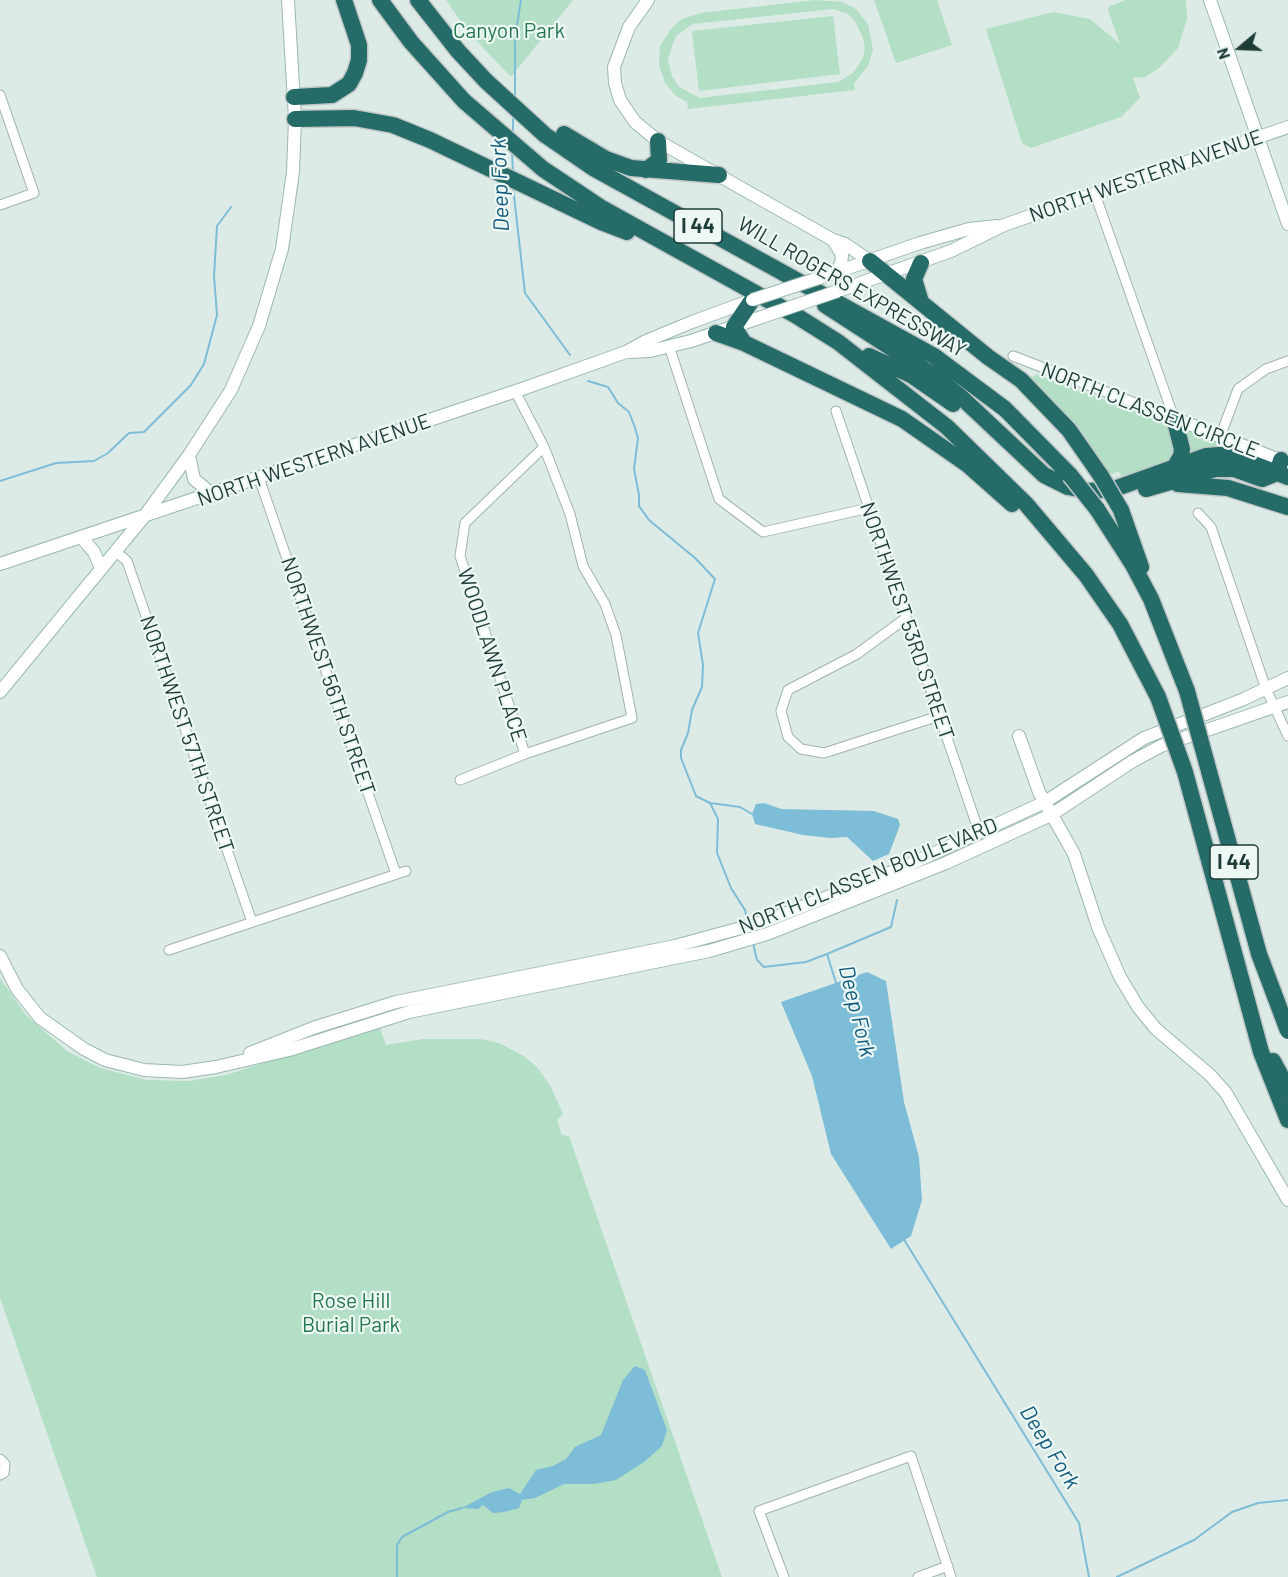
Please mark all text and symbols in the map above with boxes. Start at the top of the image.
park label: Canyon Park [453,18,565,44]
north arrow [1210,18,1270,78]
text: N [1212,46,1233,62]
street label: NORTH WESTERN AVENUE [1026,124,1266,228]
water label: Deep Fork [485,138,515,232]
road number: I 44 [674,209,722,243]
street label: WILL ROGERS EXPRESSWAY [733,211,971,363]
street label: NORTH CLASSEN CIRCLE [1037,357,1263,463]
street label: NORTH WESTERN AVENUE [194,408,434,512]
street label: NORTHWEST 53RD STREET [854,499,960,743]
street label: NORTHWEST 56TH STREET [275,554,381,798]
street label: WOODLAWN PLACE [452,565,532,745]
street label: NORTHWEST 57TH STREET [135,612,239,856]
street label: NORTH CLASSEN BOULEVARD [735,812,1001,940]
road number: I 44 [1210,845,1258,879]
water label: Deep Fork [833,963,881,1059]
park label: Rose Hill Burial Park [302,1288,400,1338]
water label: Deep Fork [1014,1400,1086,1494]

